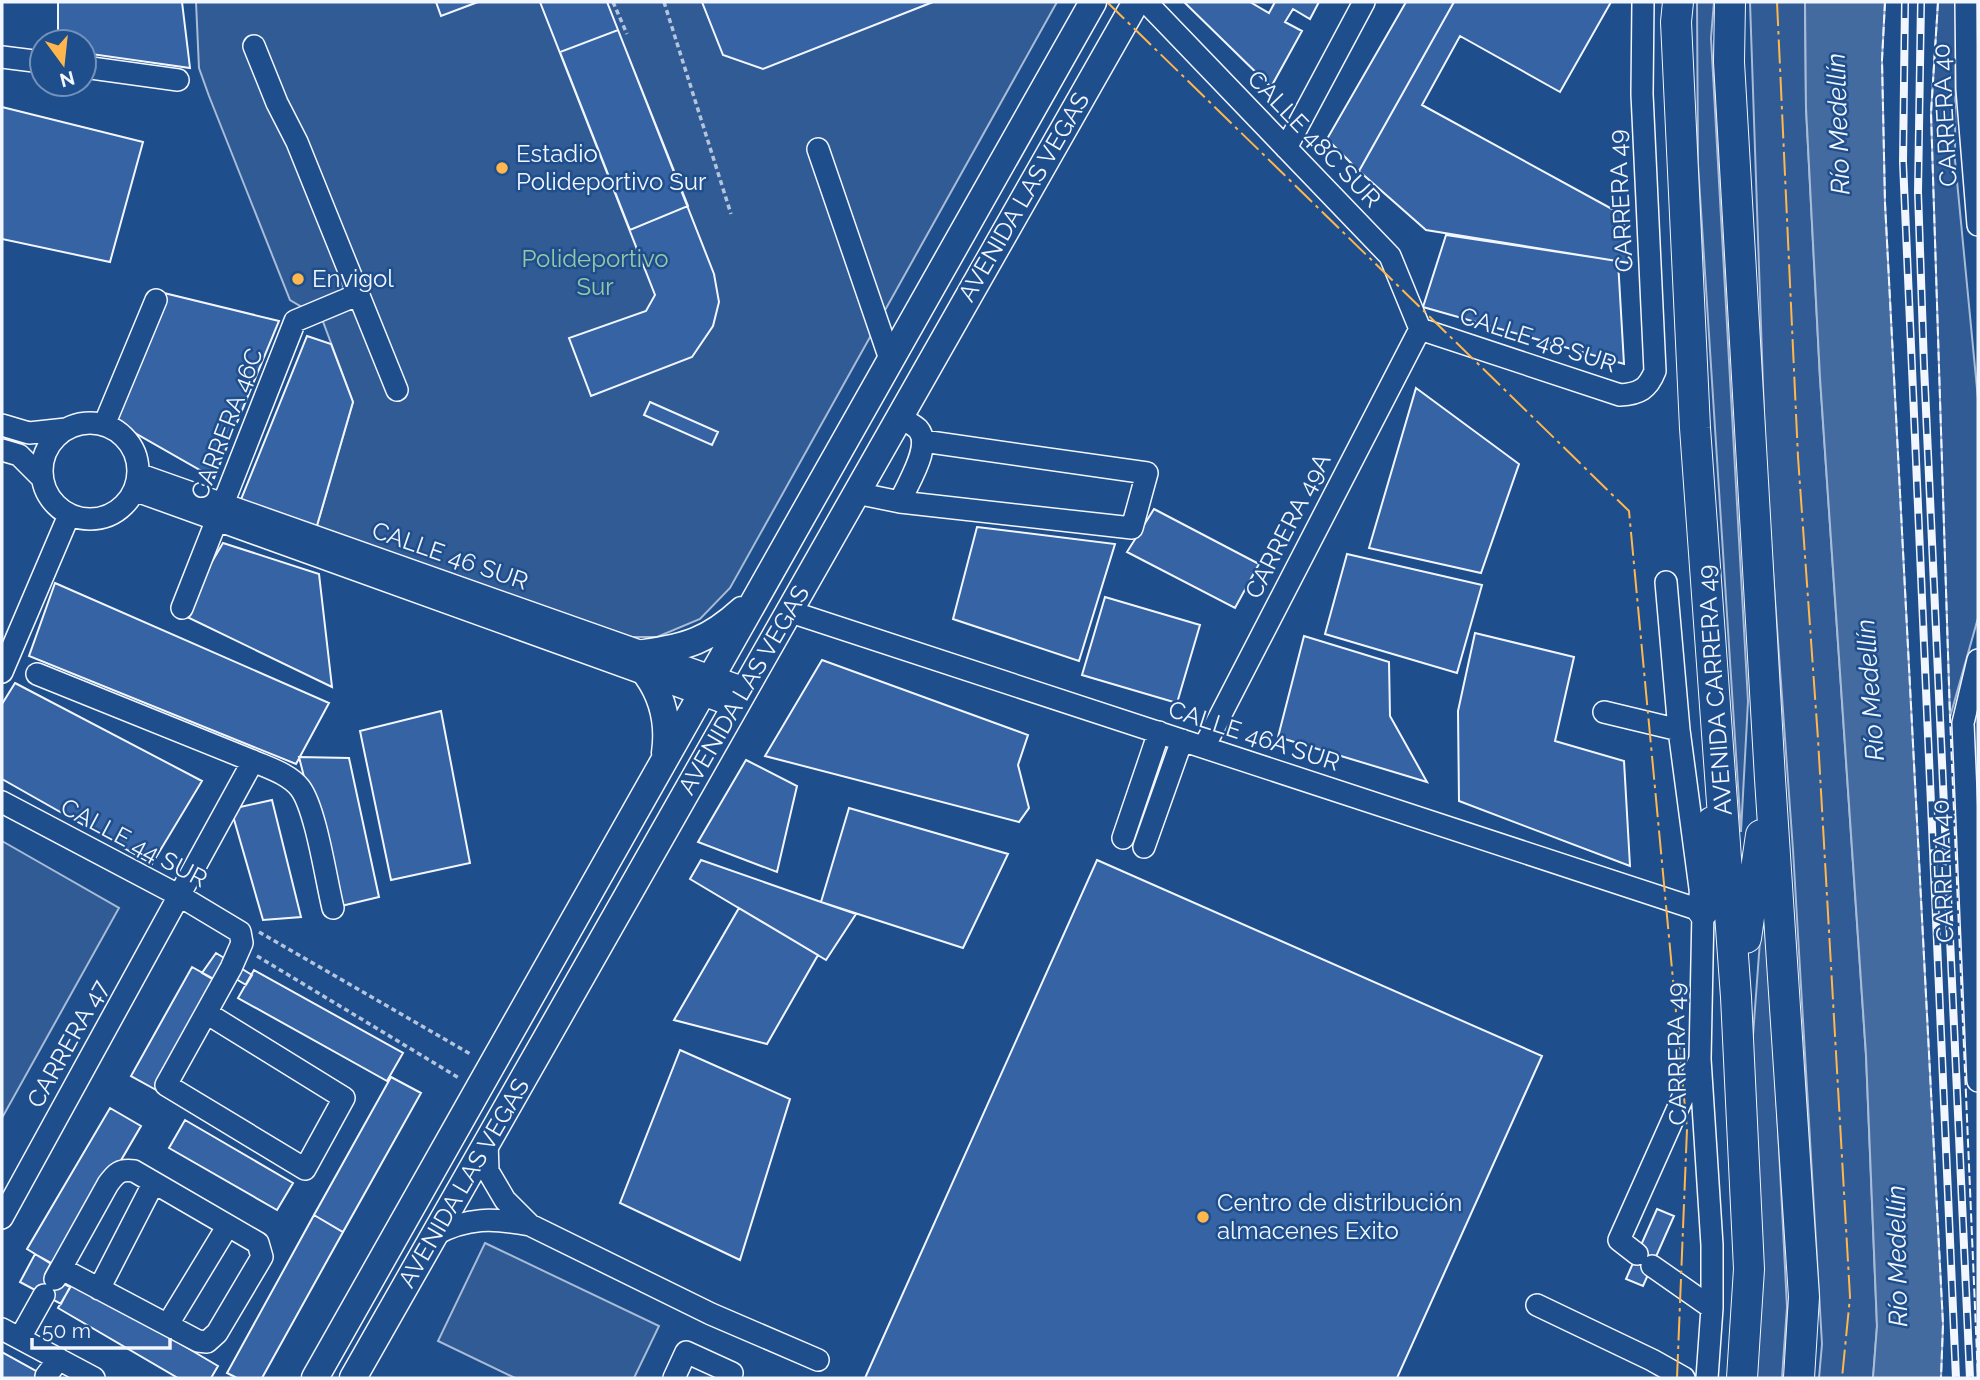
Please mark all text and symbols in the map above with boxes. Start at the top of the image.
north arrow [28,28,98,98]
street label: CARRERA 40 [1926,43,1963,187]
water label: Río Medellín [1821,53,1855,195]
street label: CALLE 48C SUR [1242,64,1387,213]
text: N [58,67,77,92]
street label: AVENIDA LAS VEGAS [952,87,1095,306]
street label: CARRERA 49 [1602,129,1639,273]
place label: Estadio Polideportivo Sur [516,139,707,196]
marker: Estadio Polideportivo Sur [494,160,510,176]
park label: Polideportivo Sur [521,244,669,301]
place label: Envigol [312,264,394,293]
marker: Envigol [290,271,306,287]
street label: CALLE 48 SUR [1456,301,1620,378]
street label: CARRERA 46C [184,344,269,504]
street label: CARRERA 49A [1239,448,1337,603]
street label: CALLE 46 SUR [368,515,532,596]
street label: AVENIDA CARRERA 49 [1691,564,1738,816]
street label: AVENIDA LAS VEGAS [672,580,815,799]
water label: Río Medellín [1850,618,1890,762]
street label: CALLE 46A SUR [1165,694,1343,777]
street label: CALLE 44 SUR [56,792,212,893]
street label: CARRERA 40 [1926,799,1959,943]
street label: CARRERA 47 [21,975,115,1113]
street label: CARRERA 49 [1661,982,1692,1126]
street label: AVENIDA LAS VEGAS [392,1073,535,1292]
water label: Río Medellín [1881,1185,1913,1327]
place label: Centro de distribución almacenes Exito [1217,1188,1462,1245]
marker: Centro de distribución almacenes Exito [1195,1209,1211,1225]
scale bar [32,1306,170,1350]
text: 50 m [42,1318,91,1343]

